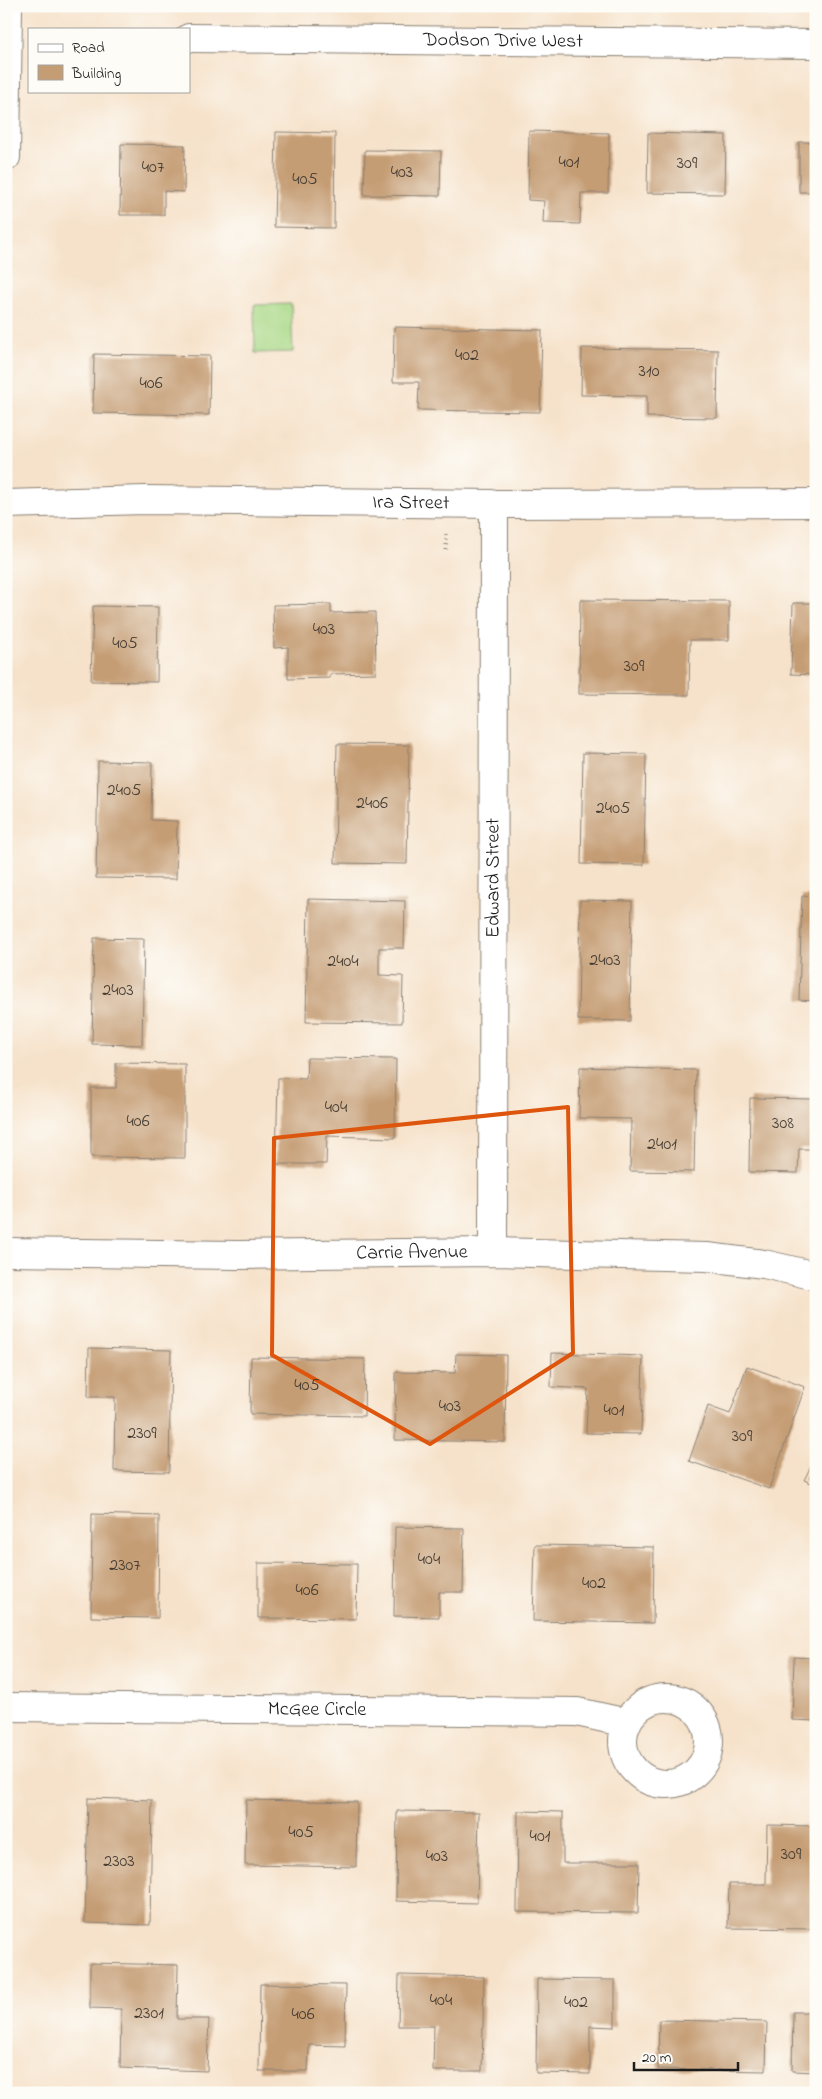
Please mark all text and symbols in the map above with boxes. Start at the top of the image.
street label: Dodson Drive West [422,26,583,56]
legend [28,28,190,92]
text: Road [72,37,105,59]
text: Building [71,63,121,86]
house number: 401 [559,150,580,176]
house number: 309 [677,151,698,177]
house number: 407 [142,155,165,181]
house number: 403 [391,160,413,186]
house number: 405 [292,167,318,193]
house number: 402 [455,343,479,369]
house number: 310 [639,359,660,385]
house number: 406 [139,371,163,397]
street label: Ira Street [372,488,450,518]
house number: 403 [313,617,335,643]
house number: 405 [112,631,138,657]
house number: 309 [624,654,645,680]
house number: 2405 [107,778,141,804]
house number: 2406 [356,791,388,817]
house number: 2405 [596,796,630,822]
street label: Edward Street [479,818,508,938]
house number: 2403 [589,948,621,974]
house number: 2404 [327,949,359,975]
house number: 2403 [102,978,134,1004]
house number: 404 [325,1095,348,1121]
house number: 406 [126,1109,150,1135]
house number: 308 [772,1111,794,1137]
house number: 2401 [647,1132,677,1158]
street label: Carrie Avenue [356,1238,468,1268]
house number: 405 [294,1373,320,1399]
house number: 403 [439,1394,461,1420]
house number: 401 [604,1398,625,1424]
house number: 2309 [127,1421,157,1447]
house number: 309 [732,1424,753,1450]
house number: 404 [418,1547,441,1573]
house number: 2307 [109,1553,141,1579]
house number: 402 [582,1571,606,1597]
house number: 406 [295,1578,319,1604]
street label: McGee Circle [268,1695,366,1725]
house number: 405 [288,1820,314,1846]
house number: 401 [530,1824,551,1850]
house number: 309 [781,1842,802,1868]
house number: 403 [426,1844,448,1870]
house number: 2303 [103,1849,135,1875]
house number: 404 [430,1988,453,2014]
house number: 402 [564,1990,588,2016]
house number: 2301 [134,2001,164,2027]
house number: 406 [291,2002,315,2028]
scale bar [634,2039,738,2071]
text: 20 m [642,2047,672,2069]

